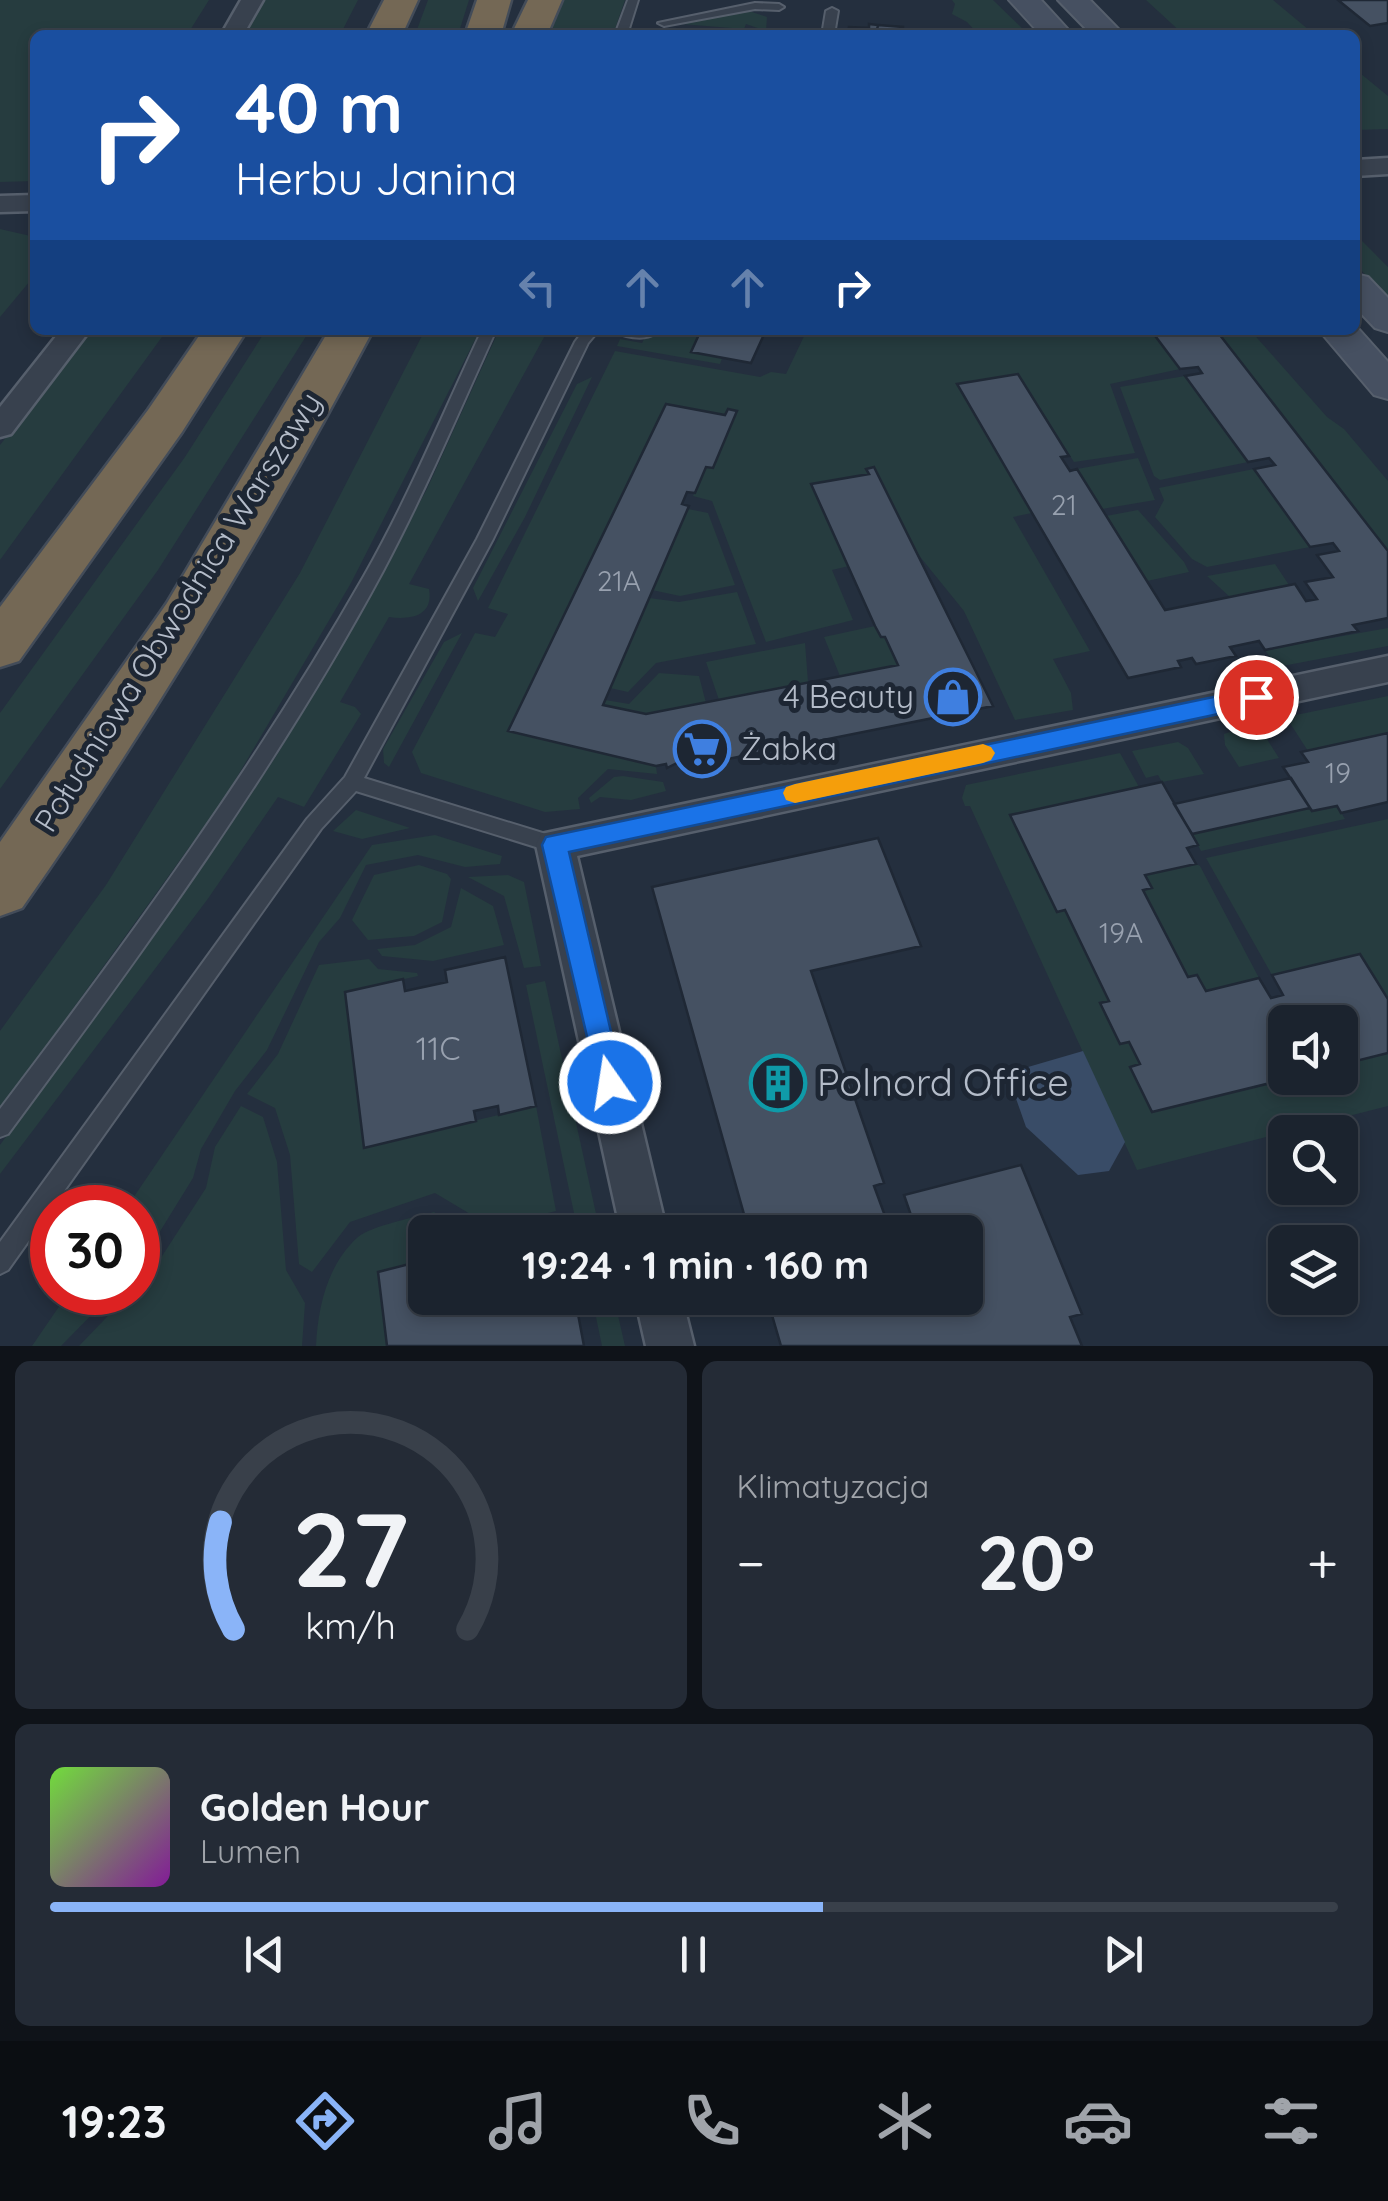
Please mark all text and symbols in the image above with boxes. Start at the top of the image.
text: 40 m [235,63,403,151]
icon: right [70,70,200,200]
text: Herbu Janina [235,150,517,206]
icon: left [510,260,565,315]
icon: ahead [615,260,670,315]
icon: ahead [720,260,775,315]
icon: right [825,260,880,315]
street label: Południowa Obwodnica Warszawy [25,384,329,839]
house number: 21 [1051,487,1077,522]
house number: 21A [597,563,641,598]
pin [1214,655,1299,740]
shop icon: 4 Beauty [923,667,983,727]
icon: arrive [1229,670,1284,725]
place label: 4 Beauty [783,676,914,716]
supermarket icon: Żabka [672,719,732,779]
place label: Żabka [741,728,837,768]
house number: 19 [1325,755,1351,790]
house number: 19A [1099,915,1143,950]
map controls [1268,1005,1358,1315]
button: sound [1268,1005,1358,1095]
house number: 11C [416,1028,460,1068]
position arrow [558,1031,662,1135]
building icon: Polnord Office [748,1053,808,1113]
place label: Polnord Office [817,1058,1069,1106]
button: search [1268,1115,1358,1205]
speed limit sign: 30 [30,1185,160,1315]
button: layers [1268,1225,1358,1315]
text: 19:24 · 1 min · 160 m [522,1241,869,1289]
text: Klimatyzacja [737,1466,929,1506]
text: 27 [293,1483,409,1613]
text: 20° [977,1515,1095,1609]
text: − [737,1528,765,1597]
text: + [1307,1528,1338,1597]
text: km/h [305,1603,396,1648]
text: Golden Hour [200,1783,429,1831]
text: Lumen [200,1831,301,1871]
icon: previous [237,1927,292,1982]
icon: pause [666,1927,721,1982]
icon: next [1096,1927,1151,1982]
icon: directions [290,2086,360,2156]
icon: music [483,2086,553,2156]
icon: phone [677,2086,747,2156]
icon: climate [870,2086,940,2156]
icon: car [1063,2086,1133,2156]
icon: filters [1256,2086,1326,2156]
text: 19:23 [62,2093,167,2149]

